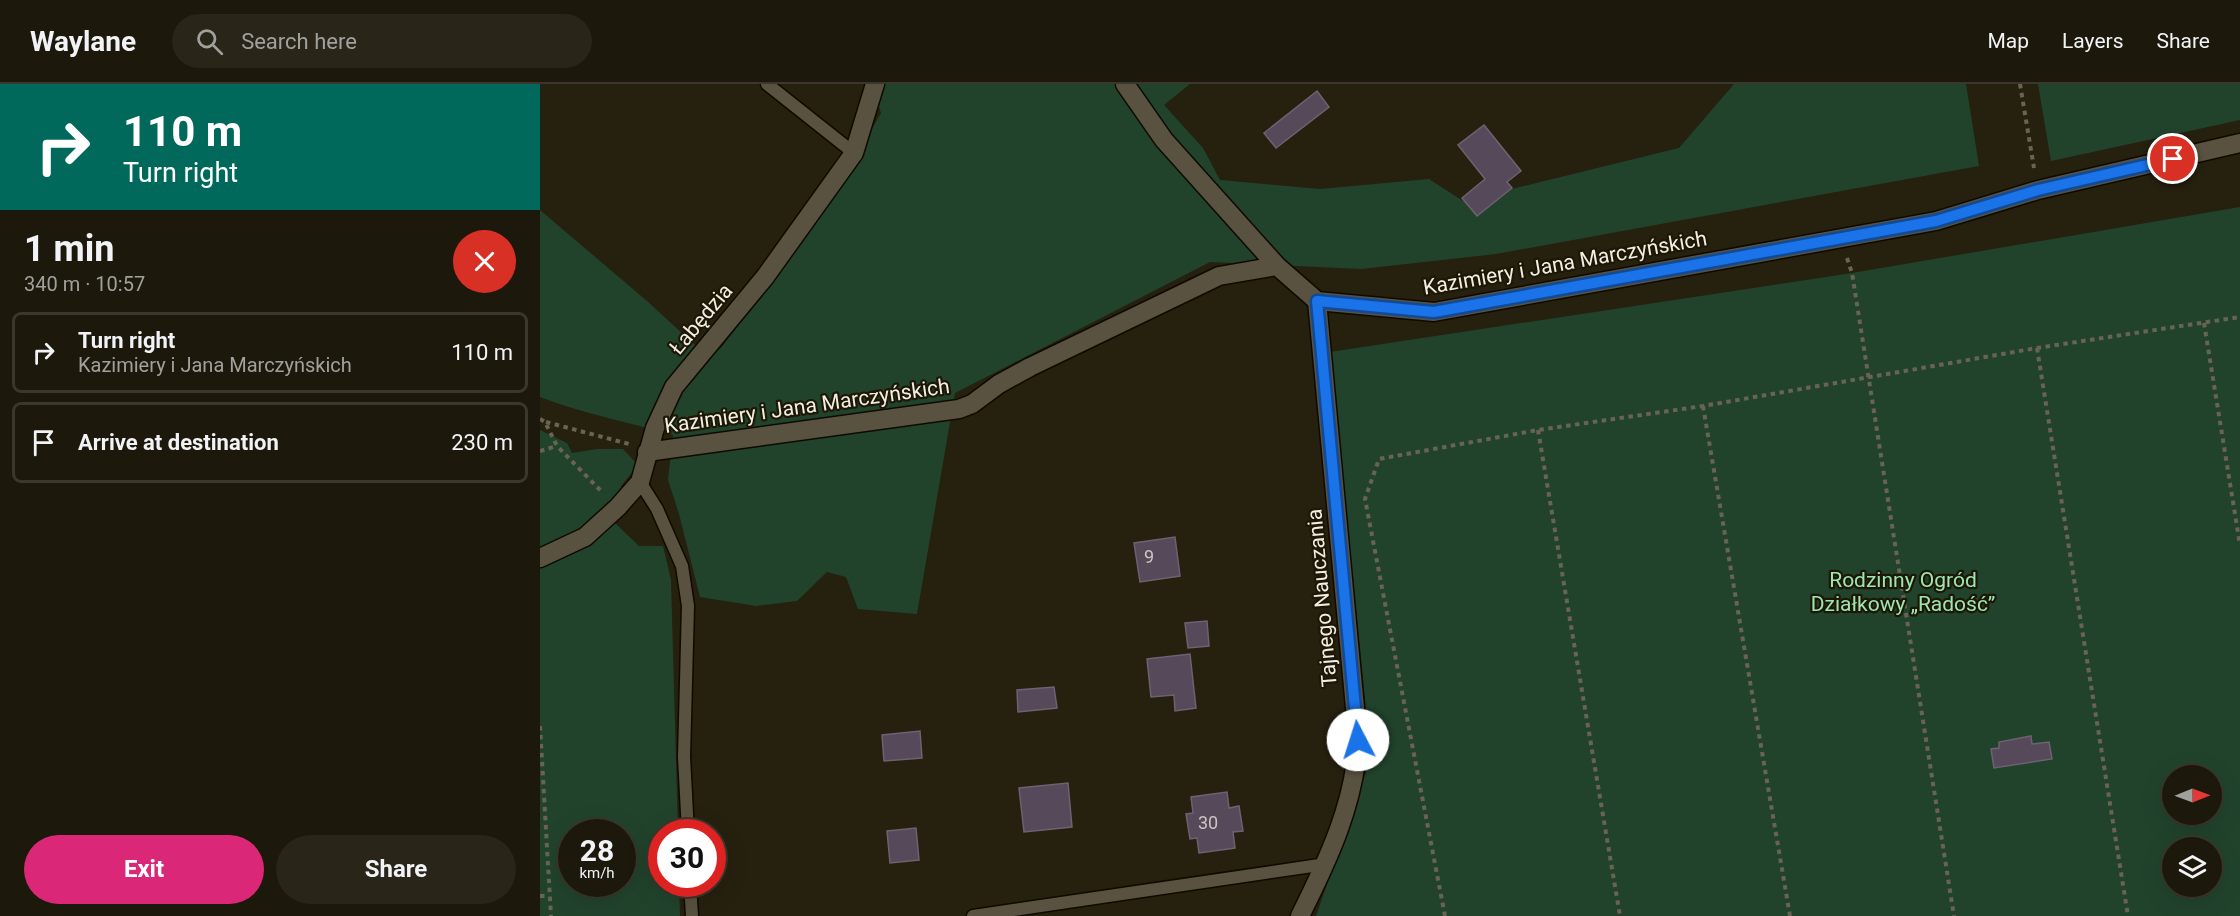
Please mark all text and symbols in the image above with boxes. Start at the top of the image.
search box [172,14,592,68]
text: Waylane [30,25,136,58]
icon: search [193,25,226,58]
text: Search here [241,29,357,54]
text: Map [1987,29,2029,53]
text: Layers [2062,29,2123,53]
text: Share [2156,29,2210,53]
text: 110 m [123,107,242,156]
icon: right [24,108,102,186]
pin [2147,133,2198,184]
icon: arrive [2156,142,2189,175]
text: Turn right [123,157,238,189]
street label: Kazimiery i Jana Marczyńskich [1421,226,1709,300]
text: 1 min [24,228,115,270]
button: close [453,230,516,293]
text: 340 m · 10:57 [24,272,145,296]
street label: Łabędzia [665,279,737,359]
text: Turn right [78,328,175,353]
icon: right [27,336,60,369]
text: 110 m [451,340,513,365]
text: Kazimiery i Jana Marczyńskich [78,353,352,377]
street label: Kazimiery i Jana Marczyńskich [663,374,951,438]
icon: arrive [27,426,60,459]
text: Arrive at destination [78,430,279,455]
text: 230 m [451,430,513,455]
street label: Tajnego Nauczania [1302,508,1342,688]
house number: 9 [1144,546,1154,567]
park label: Rodzinny Ogród Działkowy „Radość” [1811,568,1995,616]
position arrow [1326,708,1390,772]
north arrow [2162,765,2222,825]
map controls [2162,765,2222,897]
house number: 30 [1198,812,1218,833]
speed limit sign: 30 [648,819,726,897]
text: 28 [580,833,614,868]
button: Exit [24,835,264,904]
button: Share [276,835,516,904]
button: layers [2162,837,2222,897]
text: km/h [579,864,615,882]

